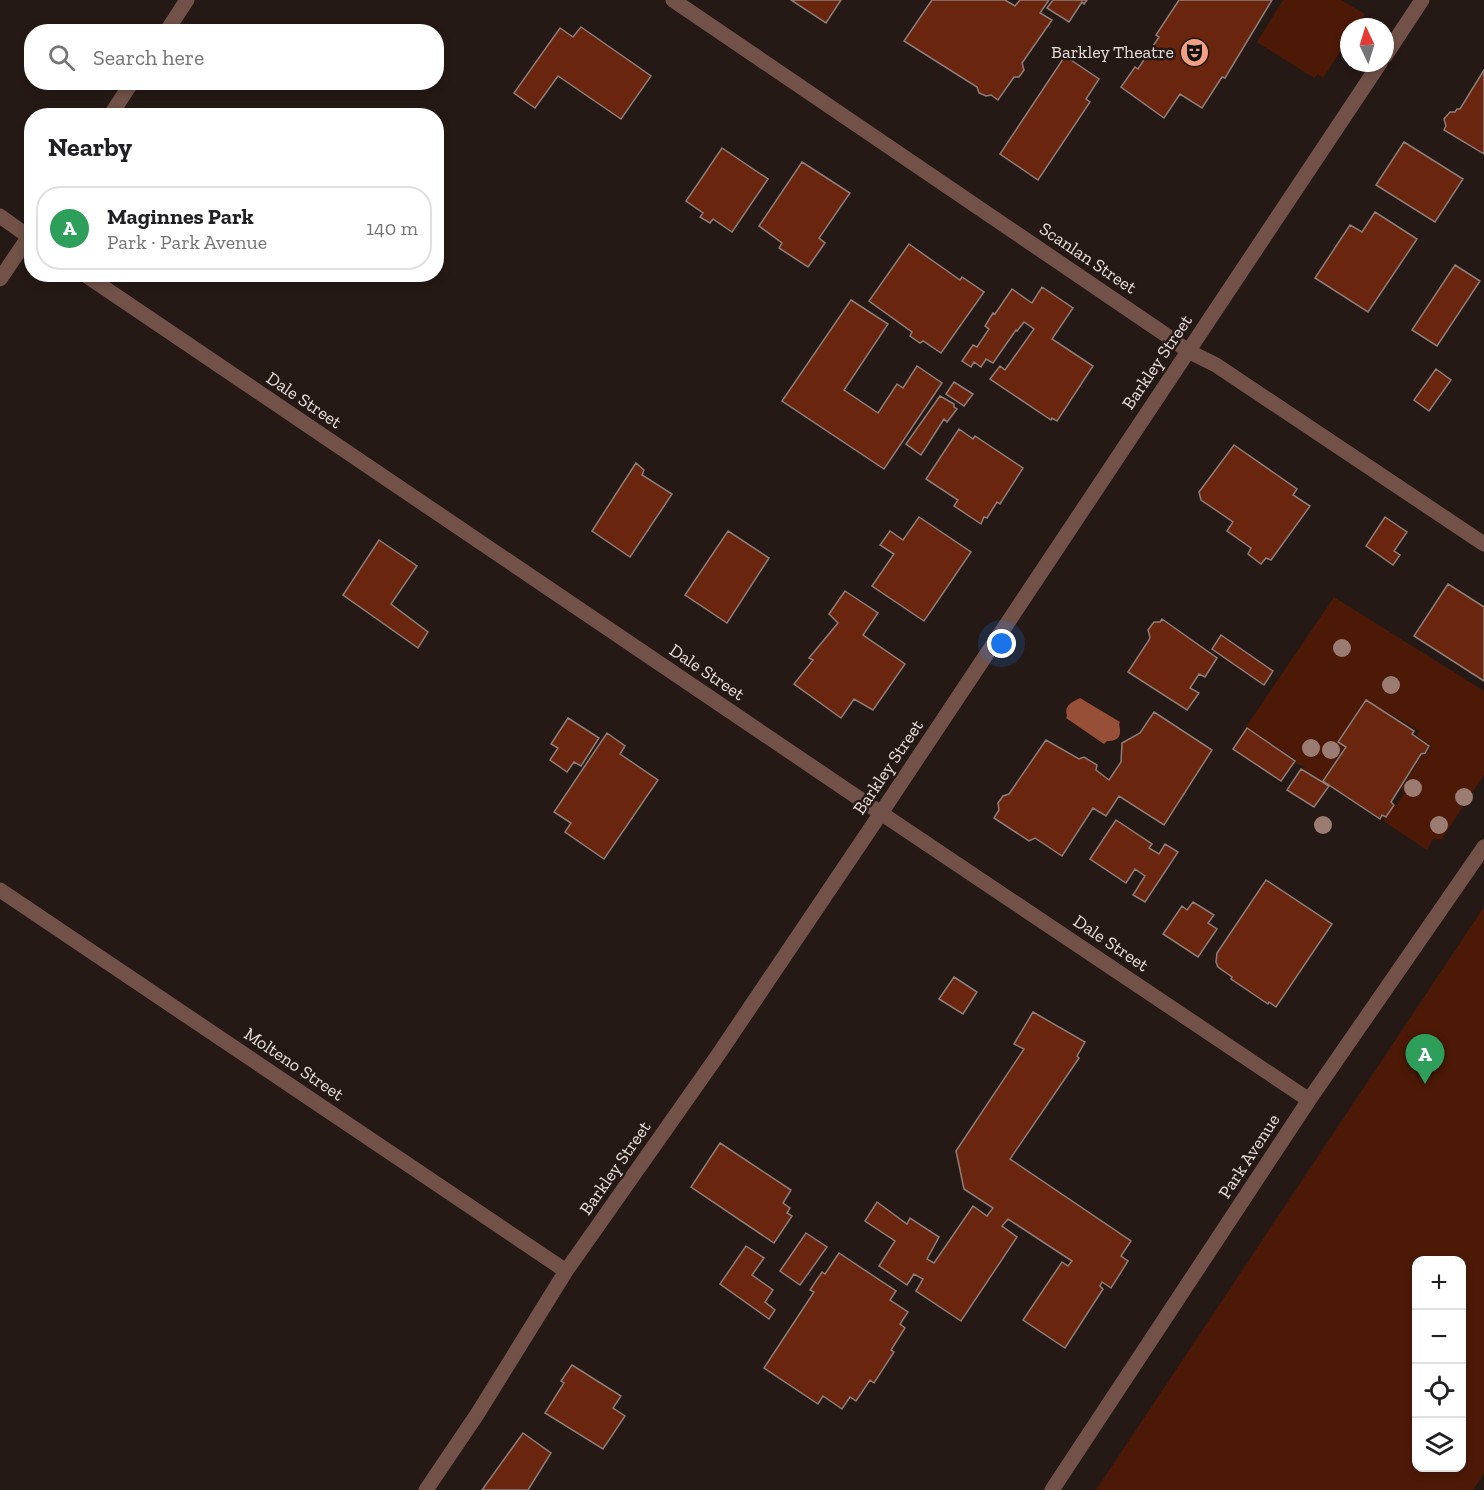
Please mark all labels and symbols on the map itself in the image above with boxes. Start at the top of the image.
north arrow [1340,18,1394,72]
theatre icon: Barkley Theatre [1179,36,1211,68]
place label: Barkley Theatre [1051,41,1174,63]
street label: Scanlan Street [1035,218,1141,299]
street label: Barkley Street [1117,310,1197,414]
street label: Dale Street [262,367,346,433]
your location [987,629,1016,658]
street label: Dale Street [665,639,749,705]
street label: Barkley Street [848,715,928,819]
street label: Dale Street [1069,910,1153,976]
street label: Molteno Street [240,1023,348,1106]
pin: A [1406,1034,1444,1084]
street label: Park Avenue [1214,1110,1284,1202]
street label: Barkley Street [575,1117,656,1219]

